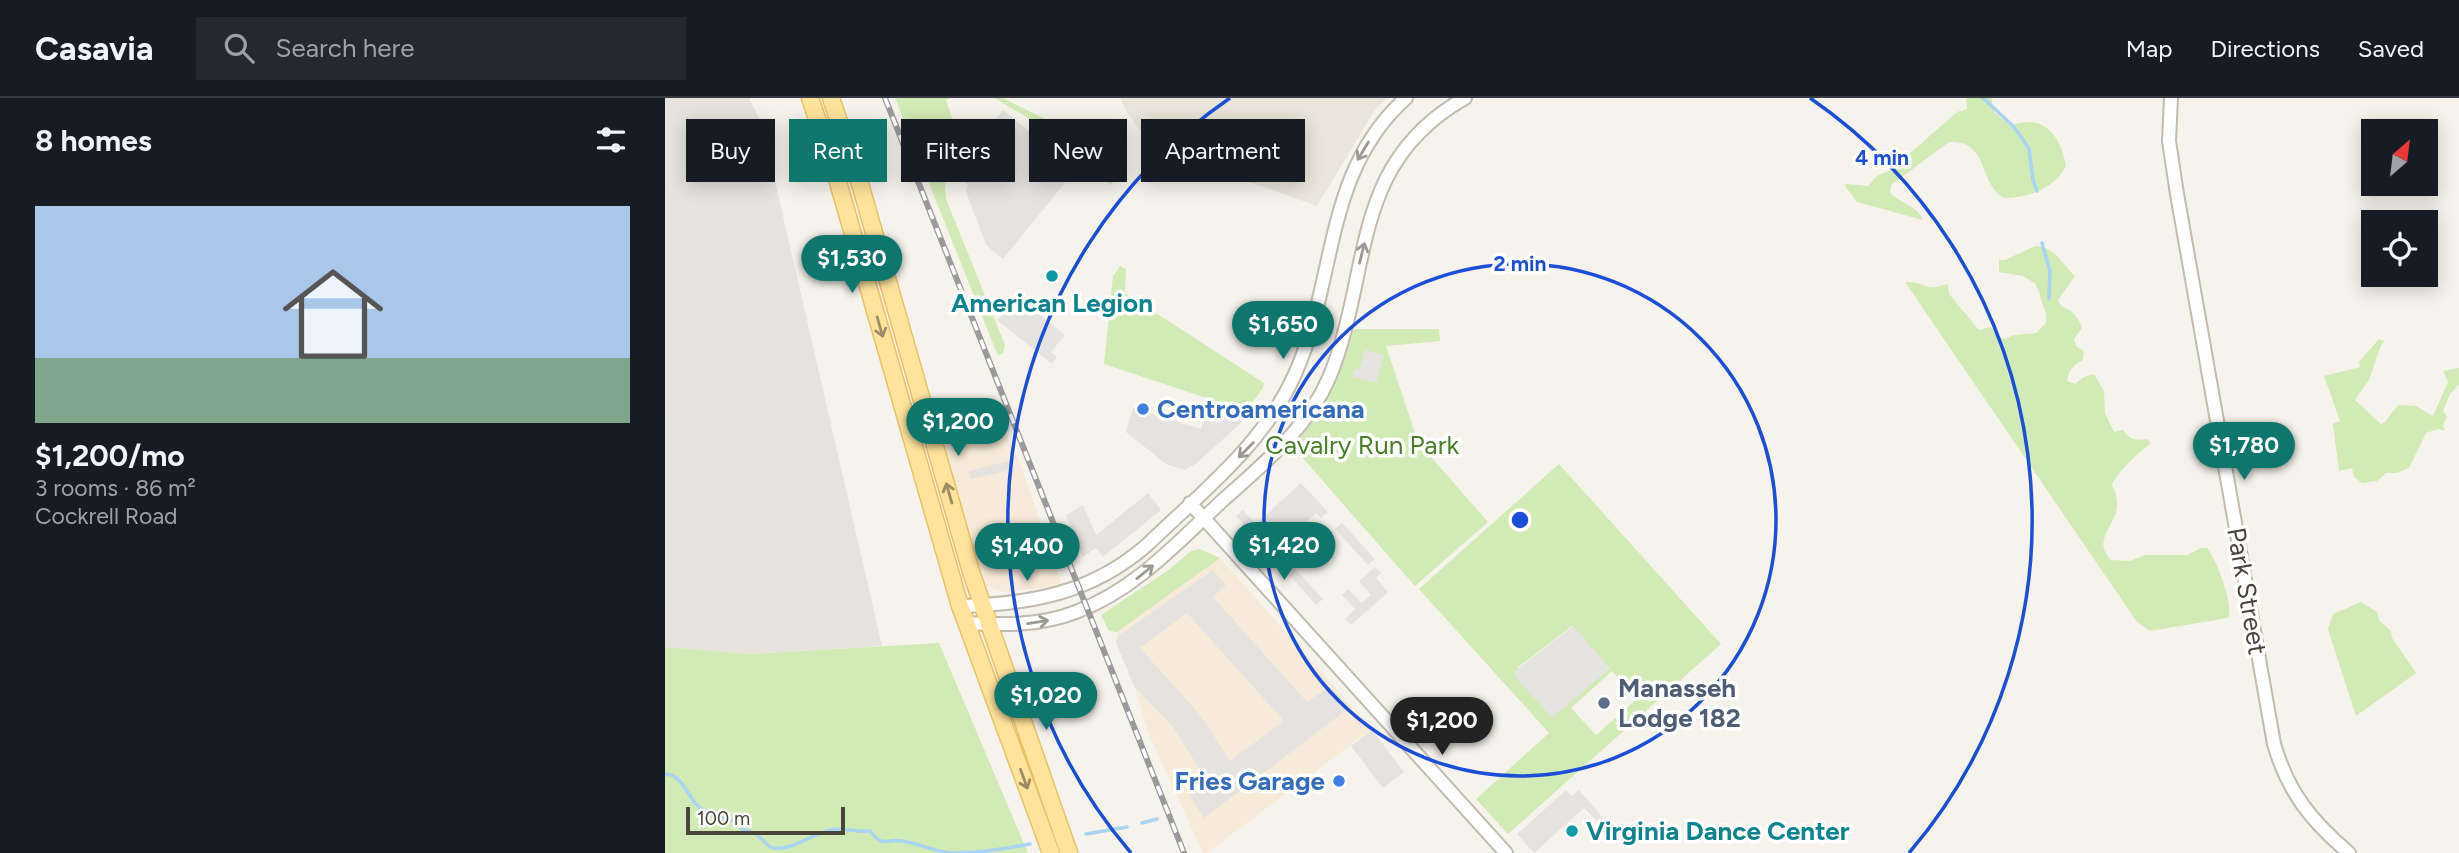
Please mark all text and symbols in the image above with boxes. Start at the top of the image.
search box [196,17,686,80]
text: Casavia [35,29,154,68]
icon: search [220,29,258,67]
text: Search here [276,32,415,64]
text: Map [2126,34,2172,63]
text: Directions [2210,34,2320,63]
text: Saved [2358,34,2424,63]
chip: Buy [686,119,775,182]
chip: Rent [789,119,887,182]
chip: Filters [901,119,1015,182]
chip: New [1029,119,1127,182]
chip: Apartment [1141,119,1305,182]
north arrow [2361,119,2438,196]
map controls [2361,119,2438,287]
icon: filters [592,121,630,159]
text: 8 homes [35,122,152,159]
one-way arrow [1356,140,1370,160]
text: 4 min [1855,145,1909,170]
button: locate [2361,210,2438,287]
pin: $1,530 [795,236,909,295]
one-way arrow [1356,242,1369,265]
text: $1,530 [817,244,887,272]
icon: home [270,251,396,377]
text: 2 min [1494,251,1546,276]
marker: American Legion [1044,268,1060,284]
place label: American Legion [951,287,1153,319]
pin: $1,650 [1226,302,1340,361]
text: $1,650 [1248,310,1318,338]
one-way arrow [874,315,887,338]
place label: Centroamericana [1157,393,1365,425]
pin: $1,200 [901,398,1015,458]
marker: Centroamericana [1135,401,1151,417]
text: $1,200 [922,407,994,435]
pin: $1,780 [2187,422,2301,482]
park label: Cavalry Run Park [1265,429,1459,461]
text: $1,780 [2209,431,2279,459]
text: $1,200/mo [35,437,185,474]
one-way arrow [1237,441,1254,458]
text: 3 rooms · 86 m² [35,474,196,502]
one-way arrow [942,482,955,505]
text: Cockrell Road [35,502,178,530]
centre of rings [1508,508,1532,532]
pin: $1,420 [1227,522,1341,582]
pin: $1,400 [970,524,1084,583]
street label: Park Street [2220,525,2274,657]
text: $1,420 [1248,531,1320,559]
text: $1,400 [991,532,1063,560]
one-way arrow [1135,564,1153,580]
one-way arrow [1026,615,1049,628]
pin: $1,020 [989,672,1103,732]
place label: Manasseh Lodge 182 [1618,672,1741,734]
text: $1,020 [1010,681,1082,709]
marker: Manasseh Lodge 182 [1596,695,1612,711]
pin: $1,200 [1385,698,1499,757]
text: $1,200 [1406,706,1478,734]
place label: Fries Garage [1175,765,1325,797]
one-way arrow [1019,767,1031,789]
marker: Fries Garage [1331,773,1347,789]
scale bar [686,804,845,836]
text: 100 m [697,807,750,830]
place label: Virginia Dance Center [1586,815,1850,847]
marker: Virginia Dance Center [1564,823,1580,839]

